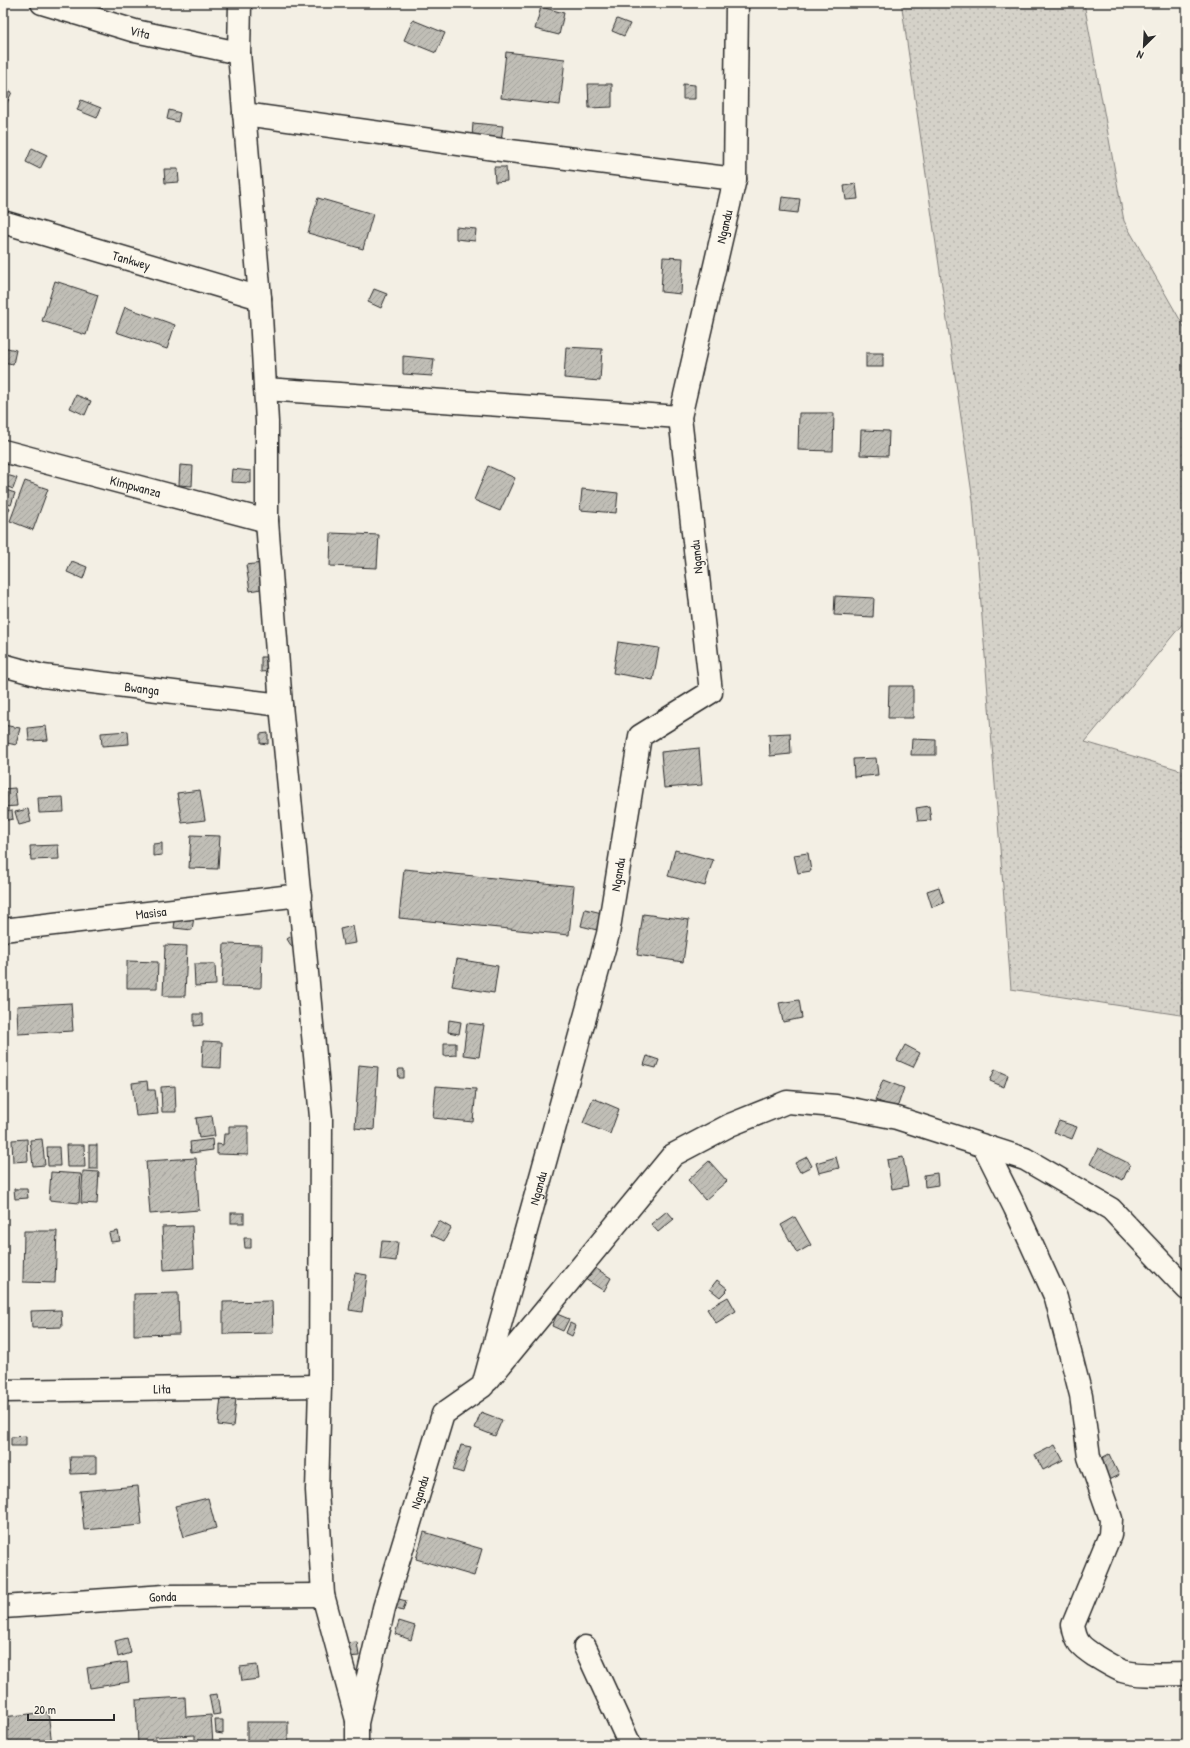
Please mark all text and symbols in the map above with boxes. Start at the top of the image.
street label: Vita [128,21,151,43]
north arrow [1124,26,1164,66]
text: N [1134,47,1145,63]
street label: Ngandu [711,208,737,245]
street label: Tankwey [110,246,153,274]
street label: Kimpwanza [108,471,163,501]
street label: Ngandu [685,539,707,575]
street label: Bwanga [124,677,160,699]
street label: Ngandu [606,856,629,893]
street label: Masisa [135,902,167,923]
street label: Ngandu [525,1169,551,1207]
street label: Lita [153,1379,171,1398]
street label: Ngandu [406,1473,433,1511]
street label: Gonda [148,1587,176,1606]
scale bar [28,1696,114,1722]
text: 20 m [34,1701,56,1718]

